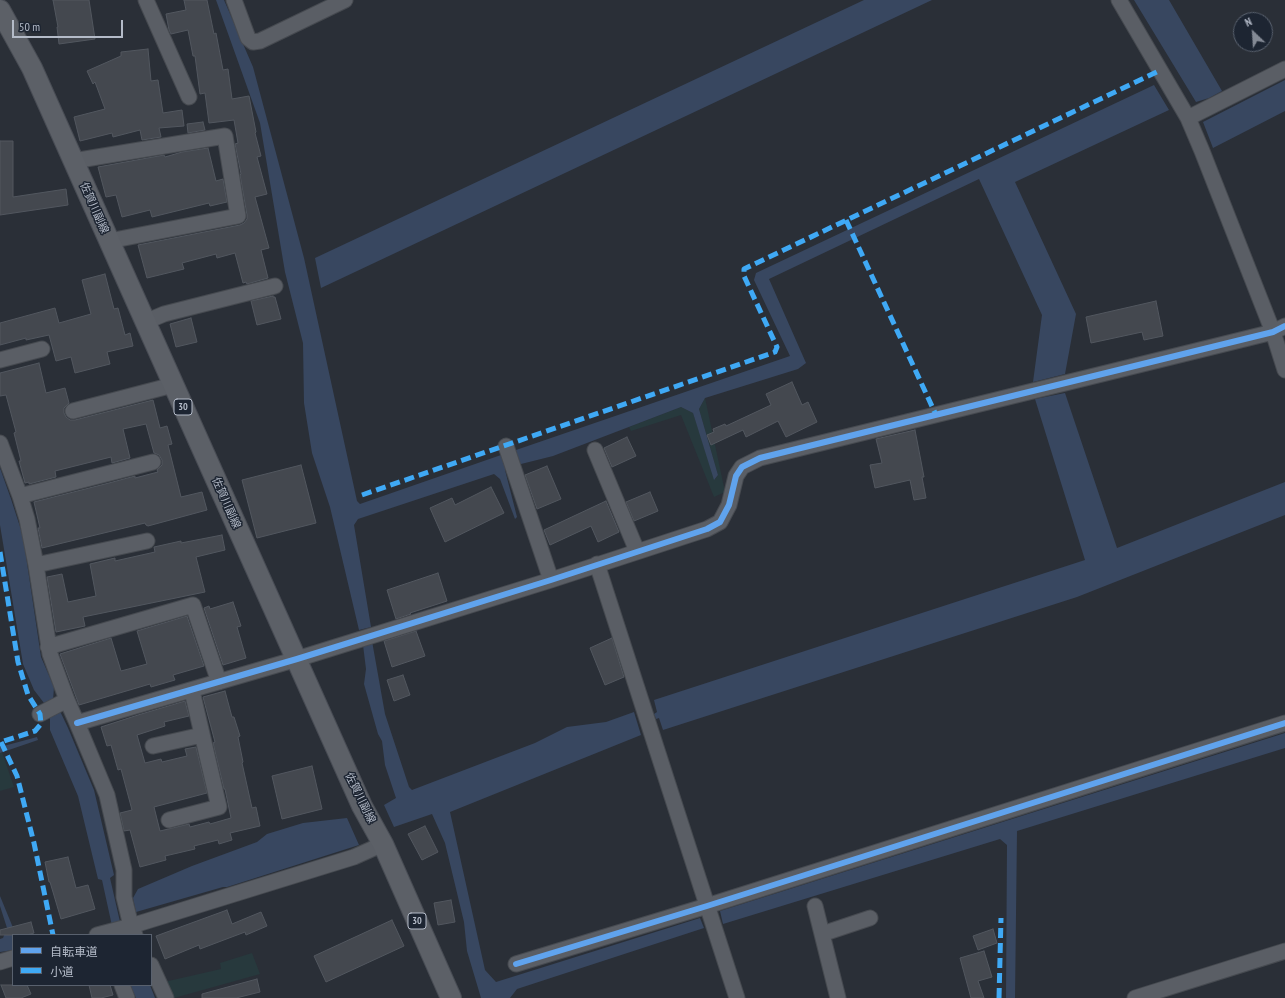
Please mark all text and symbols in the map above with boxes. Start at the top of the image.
scale bar [14,12,125,38]
north arrow [1233,12,1273,52]
text: N [1243,14,1254,30]
text: 50 m [19,19,40,34]
street label: 佐賀川副線 [77,180,111,236]
road number: 30 [174,399,192,415]
street label: 佐賀川副線 [209,475,243,531]
street label: 佐賀川副線 [342,770,378,826]
road number: 30 [408,913,426,929]
legend [12,934,152,986]
text: 自転車道 [50,944,98,959]
text: 小道 [50,964,74,979]

